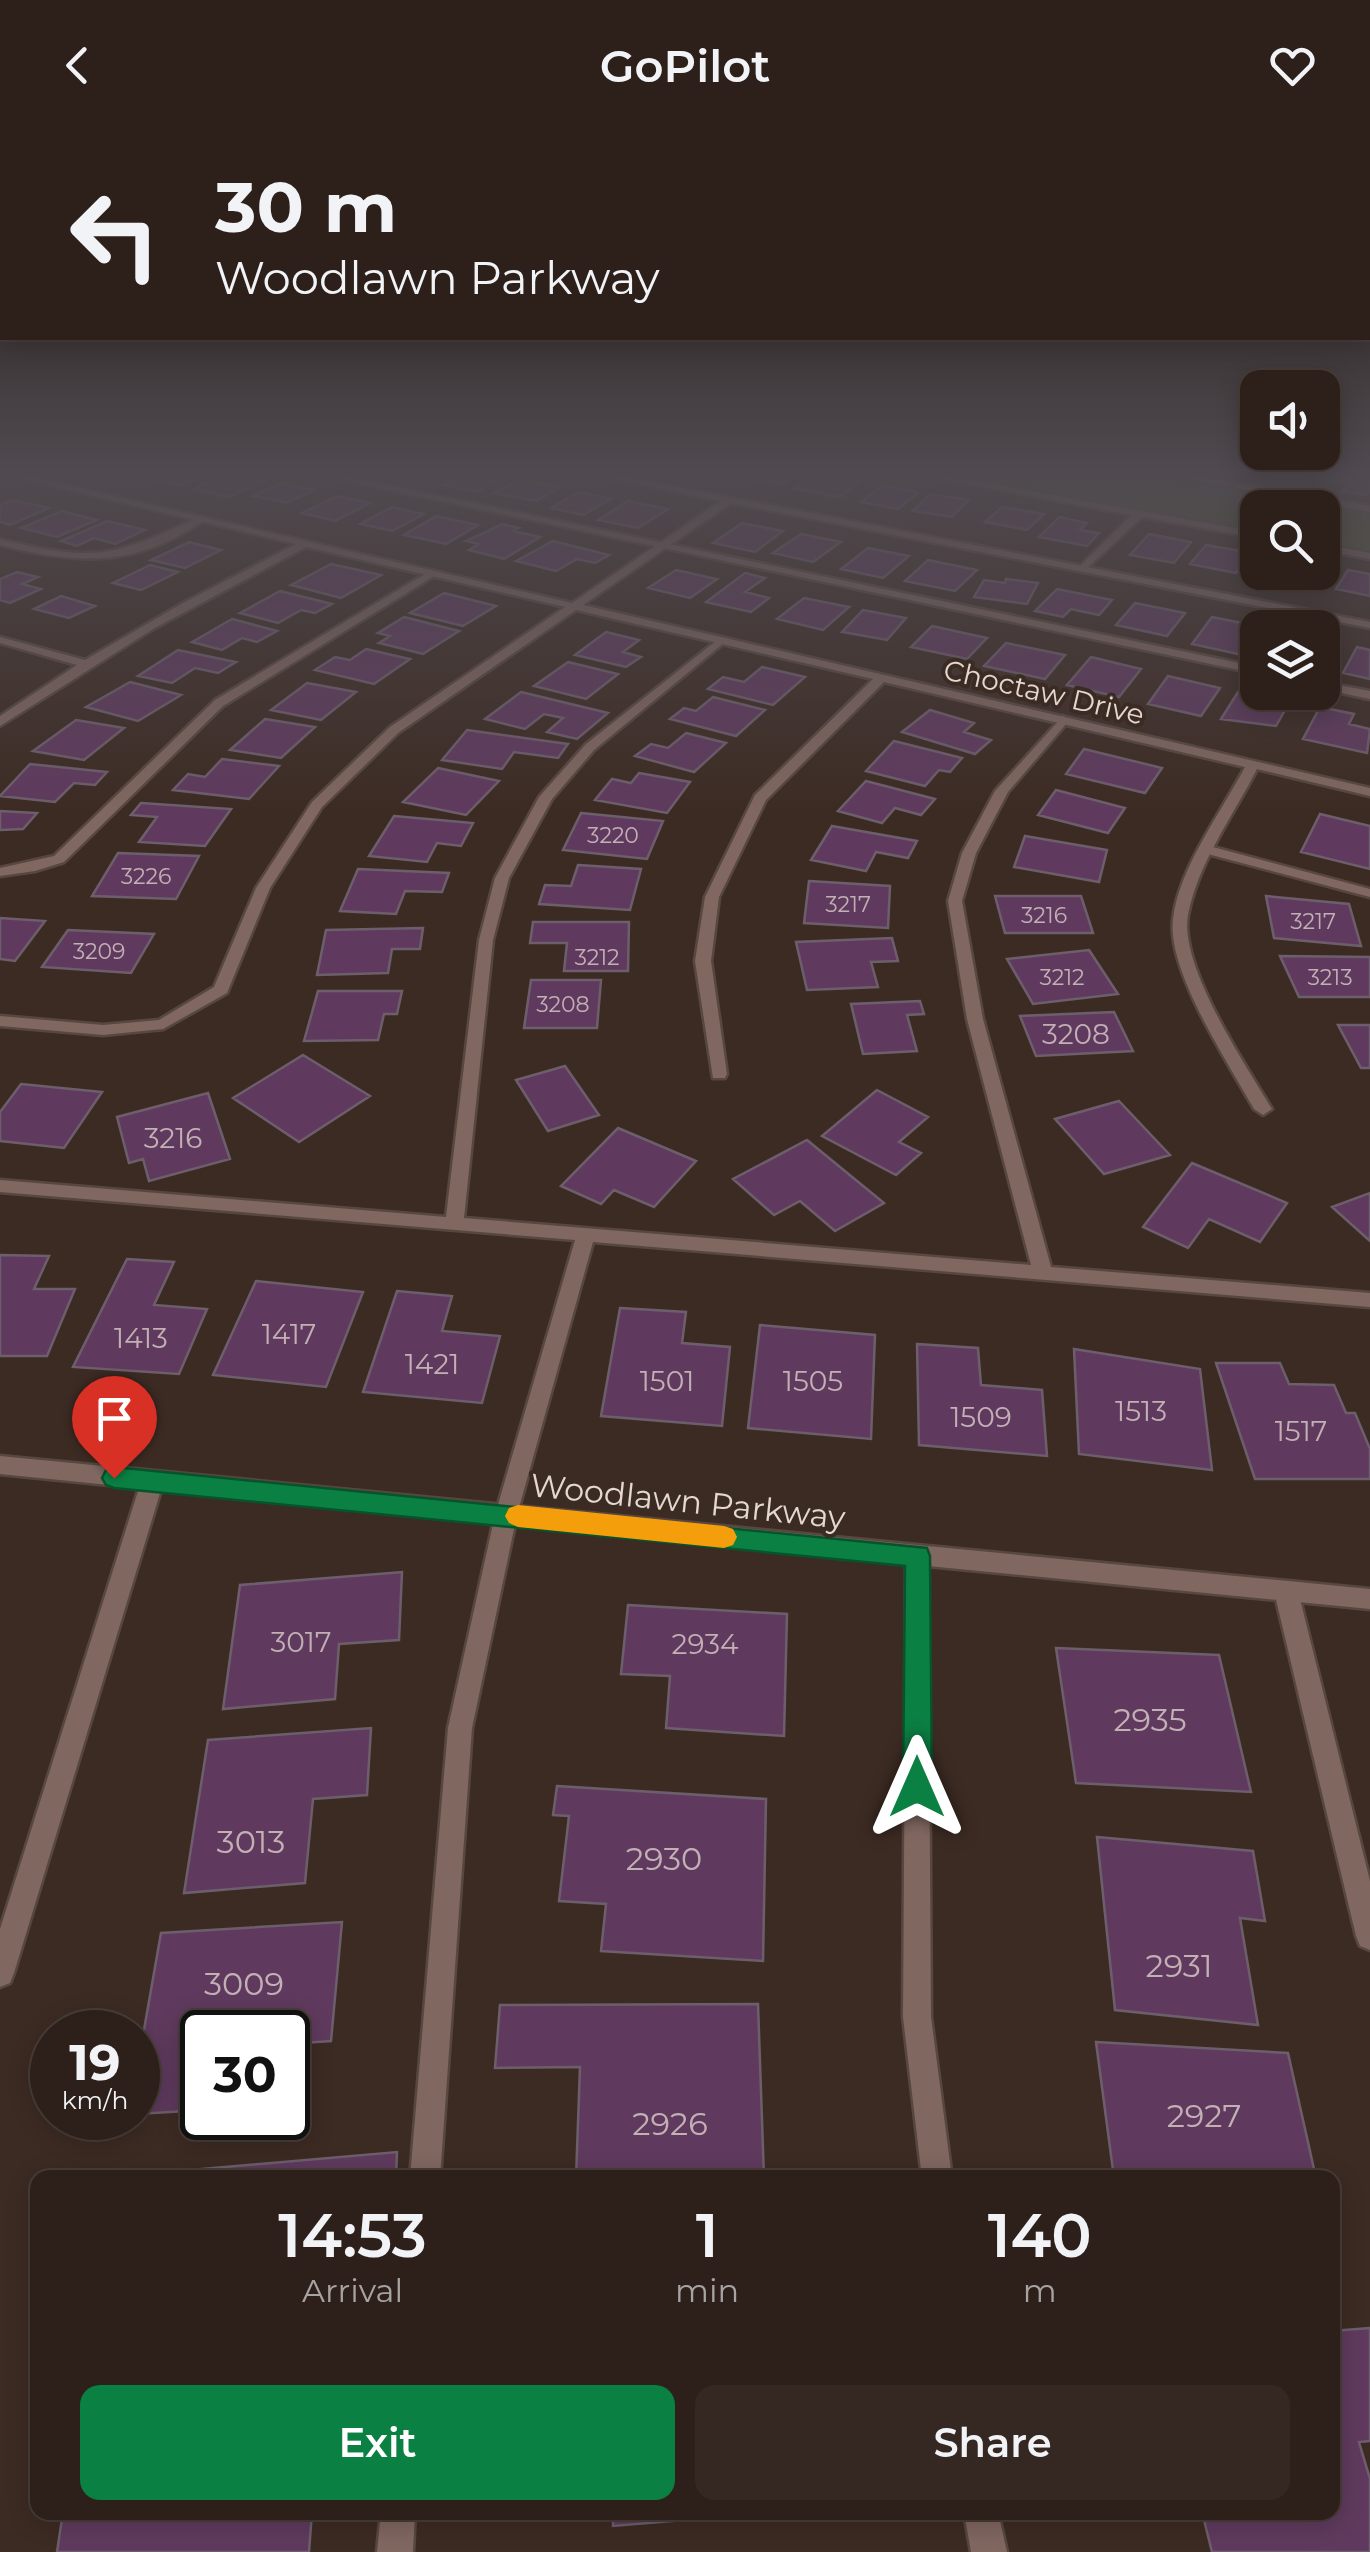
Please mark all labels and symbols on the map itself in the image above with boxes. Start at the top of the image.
street label: Choctaw Drive [940,652,1148,732]
house number: 3220 [587,822,639,849]
house number: 3226 [121,863,171,890]
house number: 3217 [825,891,871,918]
house number: 3216 [1021,902,1067,929]
house number: 3217 [1290,908,1336,935]
house number: 3209 [73,938,125,965]
house number: 3212 [574,944,620,971]
house number: 3212 [1039,964,1085,991]
house number: 3213 [1307,964,1353,991]
house number: 3208 [536,991,590,1018]
house number: 3208 [1042,1017,1110,1051]
house number: 3216 [144,1121,202,1155]
house number: 1417 [262,1317,316,1351]
house number: 1413 [114,1321,168,1355]
house number: 1421 [405,1347,459,1381]
house number: 1501 [640,1364,694,1398]
house number: 1505 [783,1364,843,1398]
pin [72,1376,157,1479]
house number: 1513 [1115,1394,1167,1428]
house number: 1509 [950,1400,1012,1434]
house number: 1517 [1275,1414,1327,1448]
street label: Woodlawn Parkway [529,1465,848,1537]
house number: 3017 [271,1625,331,1659]
house number: 2934 [672,1627,739,1661]
house number: 2935 [1113,1700,1187,1739]
position arrow [865,1735,969,1839]
house number: 3013 [217,1822,285,1861]
house number: 2930 [626,1839,702,1878]
house number: 2931 [1146,1946,1212,1985]
house number: 3009 [204,1964,284,2003]
speed limit sign: 30 [180,2010,310,2140]
house number: 2927 [1167,2096,1241,2135]
house number: 2926 [632,2104,708,2143]

